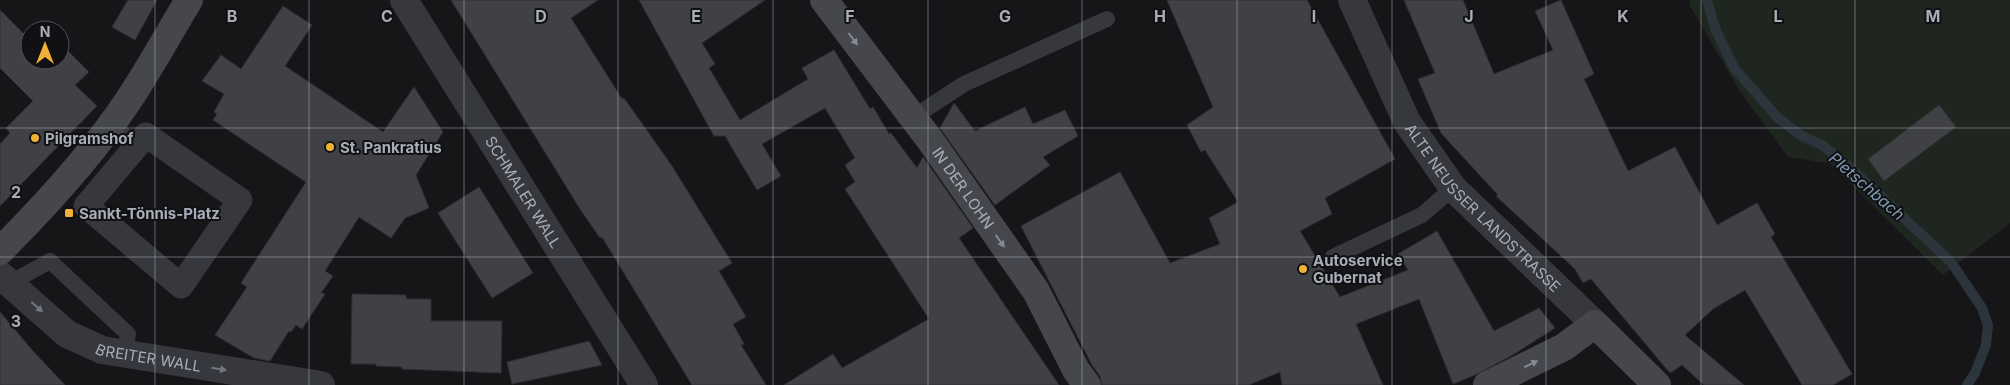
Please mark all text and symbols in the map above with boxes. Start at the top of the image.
text: B [227,6,237,26]
text: C [381,6,393,26]
text: D [535,6,547,26]
text: E [691,6,701,26]
text: F [845,6,855,26]
text: G [999,6,1011,26]
text: H [1154,6,1166,26]
text: I [1312,6,1316,26]
text: J [1464,6,1474,26]
text: K [1617,6,1629,26]
text: L [1773,6,1783,26]
text: M [1926,6,1940,26]
north arrow [20,20,70,70]
text: N [40,23,50,40]
one-way arrow [848,32,858,46]
street label: ALTE NEUSSER LANDSTRASSE [1401,120,1565,296]
place label: Pilgramshof [45,129,134,148]
marker: Pilgramshof [29,132,41,144]
street label: SCHMALER WALL [482,132,566,251]
place label: St. Pankratius [340,138,442,157]
marker: St. Pankratius [324,141,336,153]
street label: IN DER LOHN [928,143,999,232]
water label: Pletschbach [1825,148,1909,224]
text: 2 [11,182,21,202]
place label: Sankt-Tönnis-Platz [79,204,220,223]
marker: Sankt-Tönnis-Platz [63,207,75,219]
one-way arrow [995,234,1006,247]
place label: Autoservice Gubernat [1313,251,1403,287]
marker: Autoservice Gubernat [1297,263,1309,275]
one-way arrow [30,301,42,313]
text: 3 [11,311,21,331]
street label: BREITER WALL [93,339,203,375]
one-way arrow [1523,360,1538,368]
one-way arrow [211,365,227,373]

